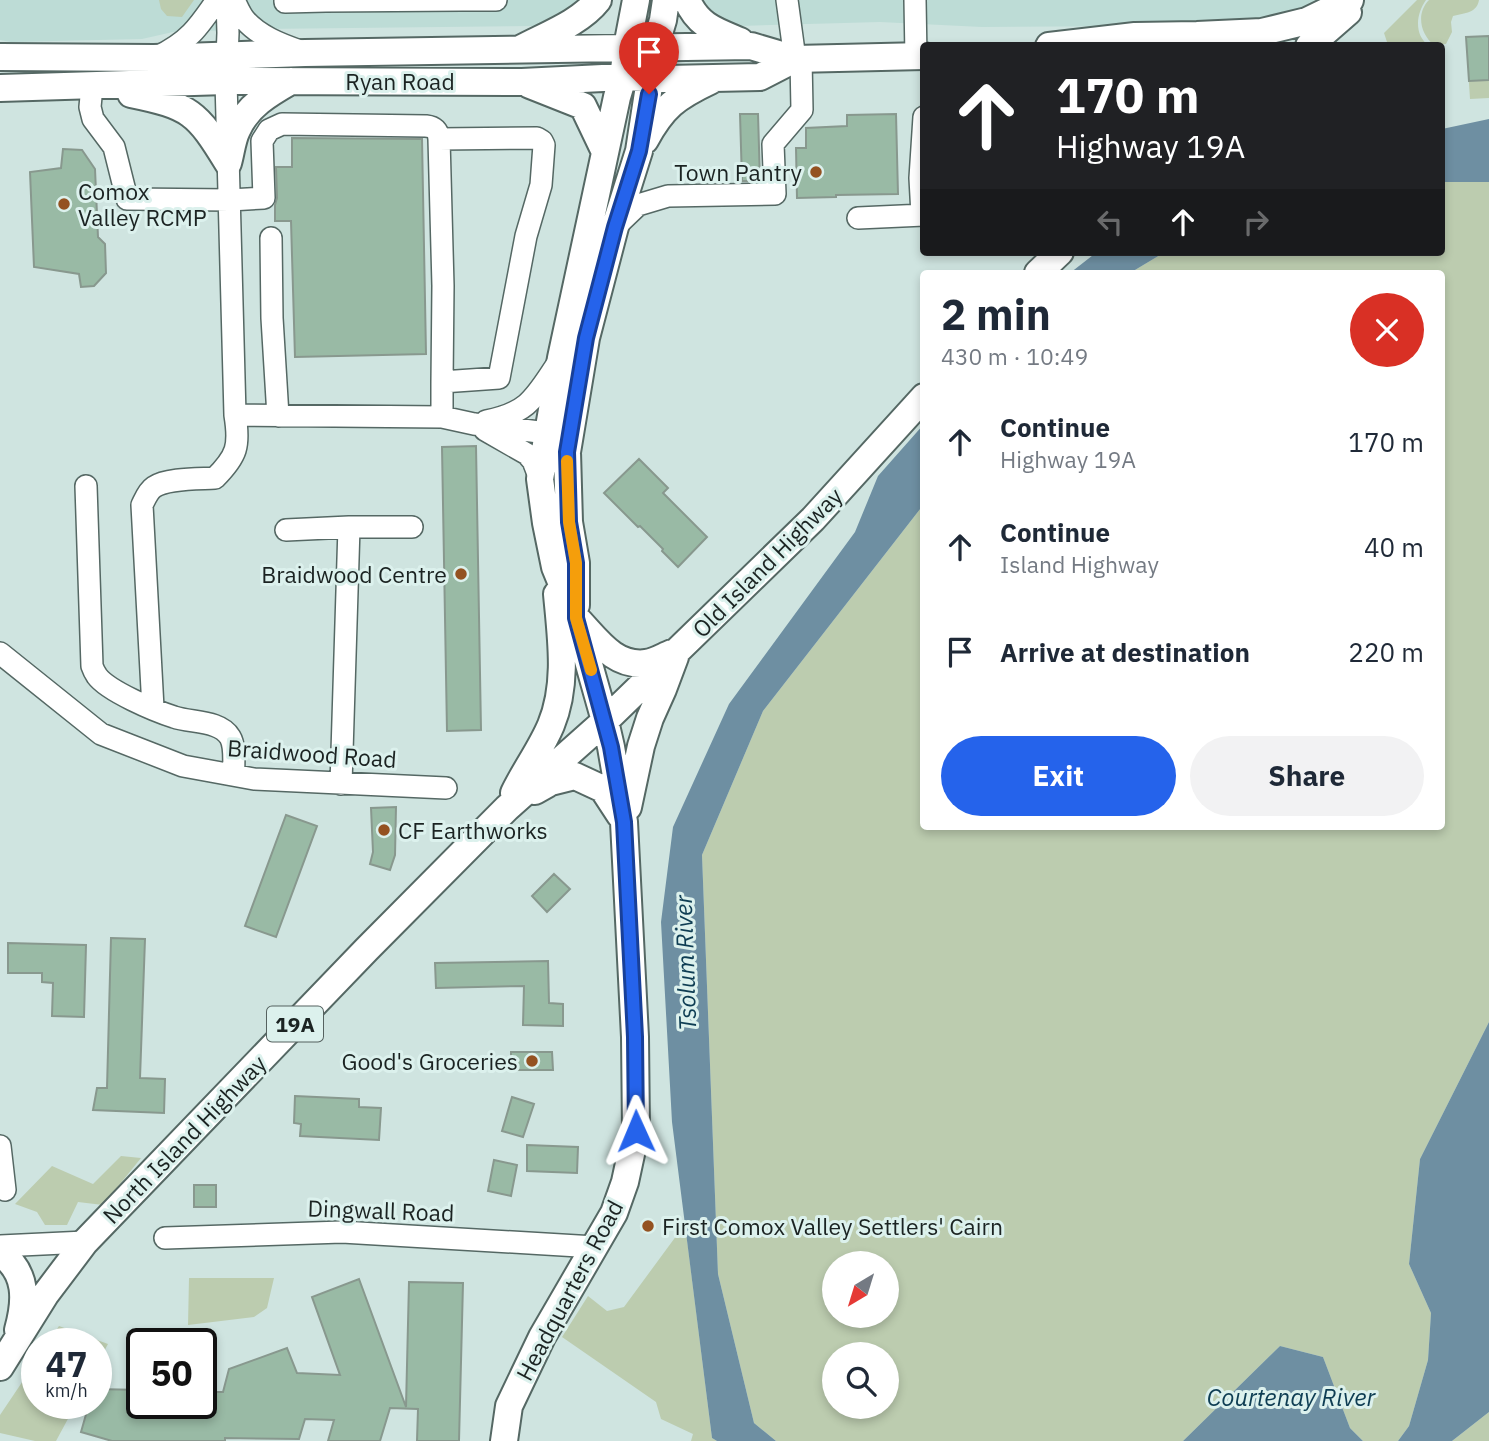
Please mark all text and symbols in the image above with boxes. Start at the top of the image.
pin [619,22,679,94]
icon: arrive [630,33,668,71]
text: 170 m [1056,63,1200,126]
street label: Ryan Road [345,66,455,96]
icon: ahead [941,70,1032,161]
text: Highway 19A [1056,125,1245,167]
place label: Town Pantry [674,157,803,187]
marker: Town Pantry [808,164,824,180]
place label: Comox Valley RCMP [78,176,207,232]
marker: Comox Valley RCMP [56,196,72,212]
icon: left [1091,203,1129,241]
icon: ahead [1164,203,1202,241]
icon: right [1237,203,1275,241]
text: 2 min [941,287,1051,342]
button: close [1350,293,1424,367]
text: 430 m · 10:49 [941,341,1088,371]
text: Continue [1000,410,1110,444]
icon: ahead [941,423,979,461]
text: 170 m [1348,425,1424,459]
text: Highway 19A [1000,444,1136,474]
street label: Old Island Highway [686,480,849,643]
text: Continue [1000,515,1110,549]
icon: ahead [941,528,979,566]
text: 40 m [1364,530,1424,564]
text: Island Highway [1000,549,1159,579]
place label: Braidwood Centre [261,559,447,589]
marker: Braidwood Centre [453,566,469,582]
icon: arrive [941,633,979,671]
text: Arrive at destination [1000,635,1250,669]
text: 220 m [1348,635,1424,669]
street label: Braidwood Road [226,732,398,774]
button: Exit [941,736,1176,816]
button: Share [1190,736,1424,816]
place label: CF Earthworks [398,815,548,845]
marker: CF Earthworks [376,822,392,838]
water label: Tsolum River [667,893,703,1031]
road number: 19A [267,1006,323,1042]
place label: Good's Groceries [341,1046,518,1076]
street label: North Island Highway [96,1048,273,1230]
marker: Good's Groceries [524,1053,540,1069]
position arrow [599,1094,673,1168]
street label: Dingwall Road [307,1192,455,1228]
street label: Headquarters Road [509,1195,629,1385]
place label: First Comox Valley Settlers' Cairn [662,1211,1003,1241]
marker: First Comox Valley Settlers' Cairn [640,1218,656,1234]
north arrow [822,1251,900,1328]
map controls [822,1251,899,1419]
speed limit sign: 50 [126,1328,217,1419]
text: 47 [45,1341,88,1387]
button: search [822,1342,899,1419]
text: km/h [45,1379,88,1402]
water label: Courtenay River [1207,1381,1376,1413]

